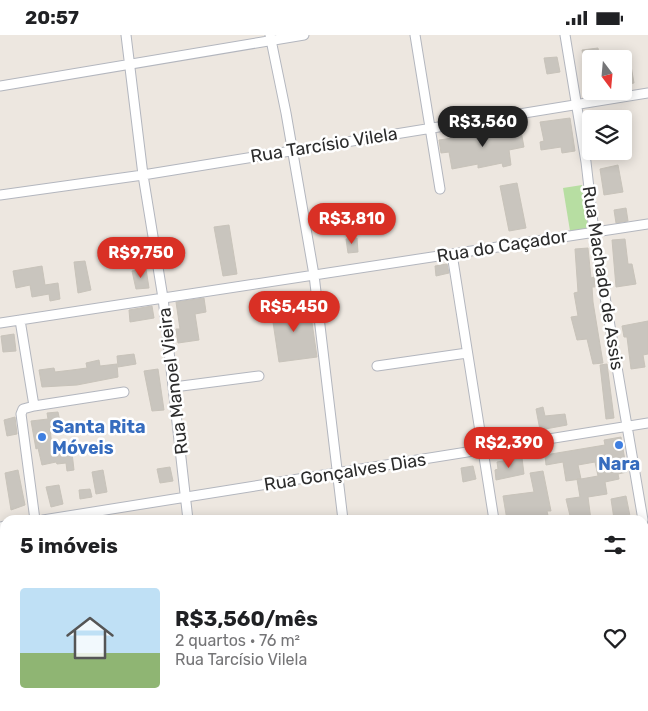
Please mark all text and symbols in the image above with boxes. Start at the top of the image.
text: 20:57 [25,6,79,29]
north arrow [582,50,632,100]
map controls [582,50,632,160]
pin: R$3,560 [437,105,529,148]
button: layers [582,110,632,160]
text: R$3,560 [449,112,517,131]
street label: Rua Tarcísio Vilela [249,122,399,168]
street label: Rua Machado de Assis [578,184,628,372]
pin: R$3,810 [306,203,398,245]
text: R$3,810 [319,209,385,228]
street label: Rua do Caçador [435,225,569,267]
pin: R$9,750 [95,237,187,279]
text: R$9,750 [108,243,174,262]
pin: R$5,450 [248,291,340,333]
text: R$5,450 [260,297,328,316]
street label: Rua Manoel Vieira [153,306,193,456]
place label: Santa Rita Móveis [52,416,146,459]
pin: R$2,390 [463,427,555,469]
marker: Santa Rita Móveis [36,431,48,443]
text: R$2,390 [475,433,543,452]
marker: Nara [613,439,625,451]
street label: Rua Gonçalves Dias [262,448,428,496]
place label: Nara [598,453,640,475]
icon: filters [601,531,629,559]
text: 5 imóveis [20,533,118,558]
text: R$3,560/mês [175,606,318,631]
icon: home [60,608,120,668]
icon: heart [601,624,629,652]
text: 2 quartos · 76 m² [175,631,300,650]
text: Rua Tarcísio Vilela [175,650,307,669]

